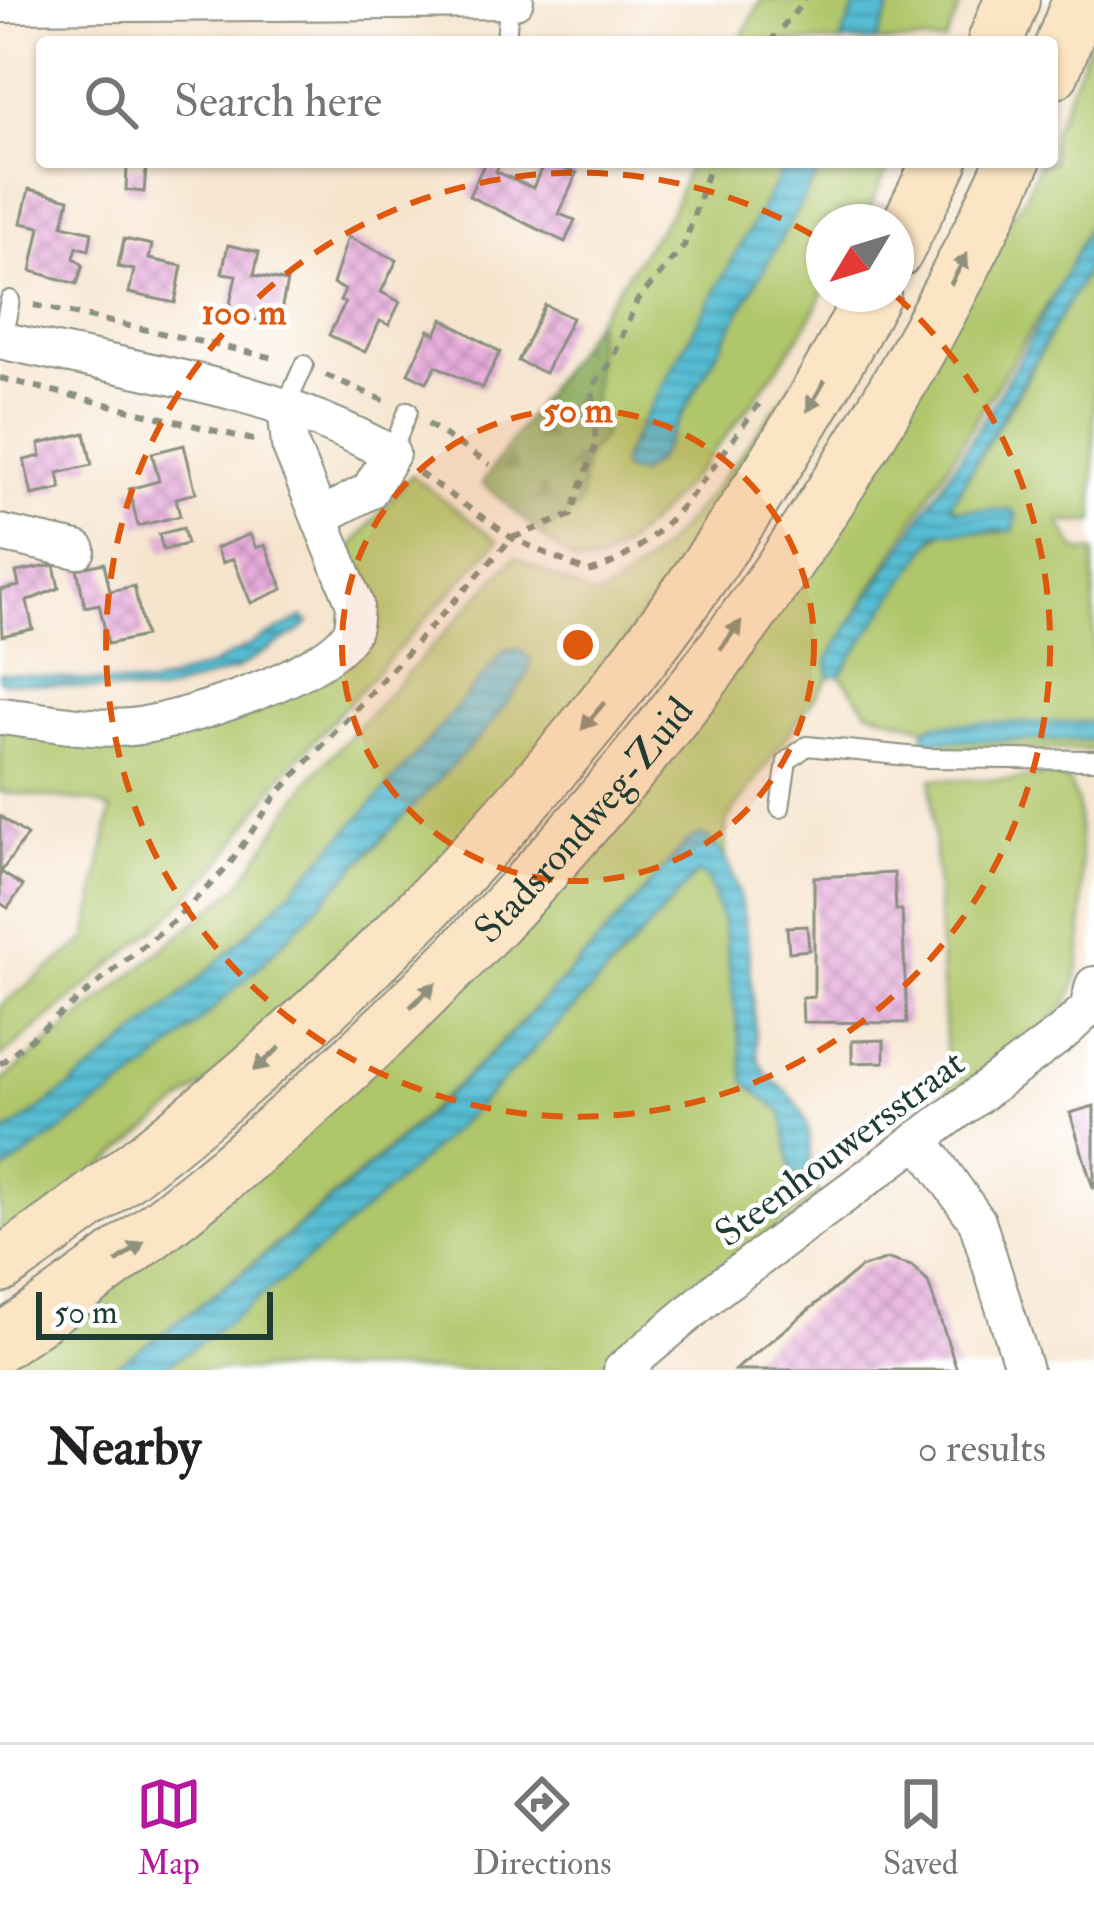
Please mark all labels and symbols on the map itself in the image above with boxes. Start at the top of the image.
north arrow [806,204,914,312]
one-way arrow [948,251,969,286]
text: 100 m [201,290,287,335]
one-way arrow [807,379,828,413]
text: 50 m [543,388,613,433]
one-way arrow [719,619,742,651]
centre of rings [557,624,599,666]
street label: Stadsrondweg-Zuid [464,688,704,954]
one-way arrow [581,701,607,731]
one-way arrow [409,981,437,1009]
street label: Steenhouwersstraat [706,1038,974,1258]
one-way arrow [253,1045,282,1072]
one-way arrow [115,1240,146,1265]
scale bar [36,1286,273,1339]

